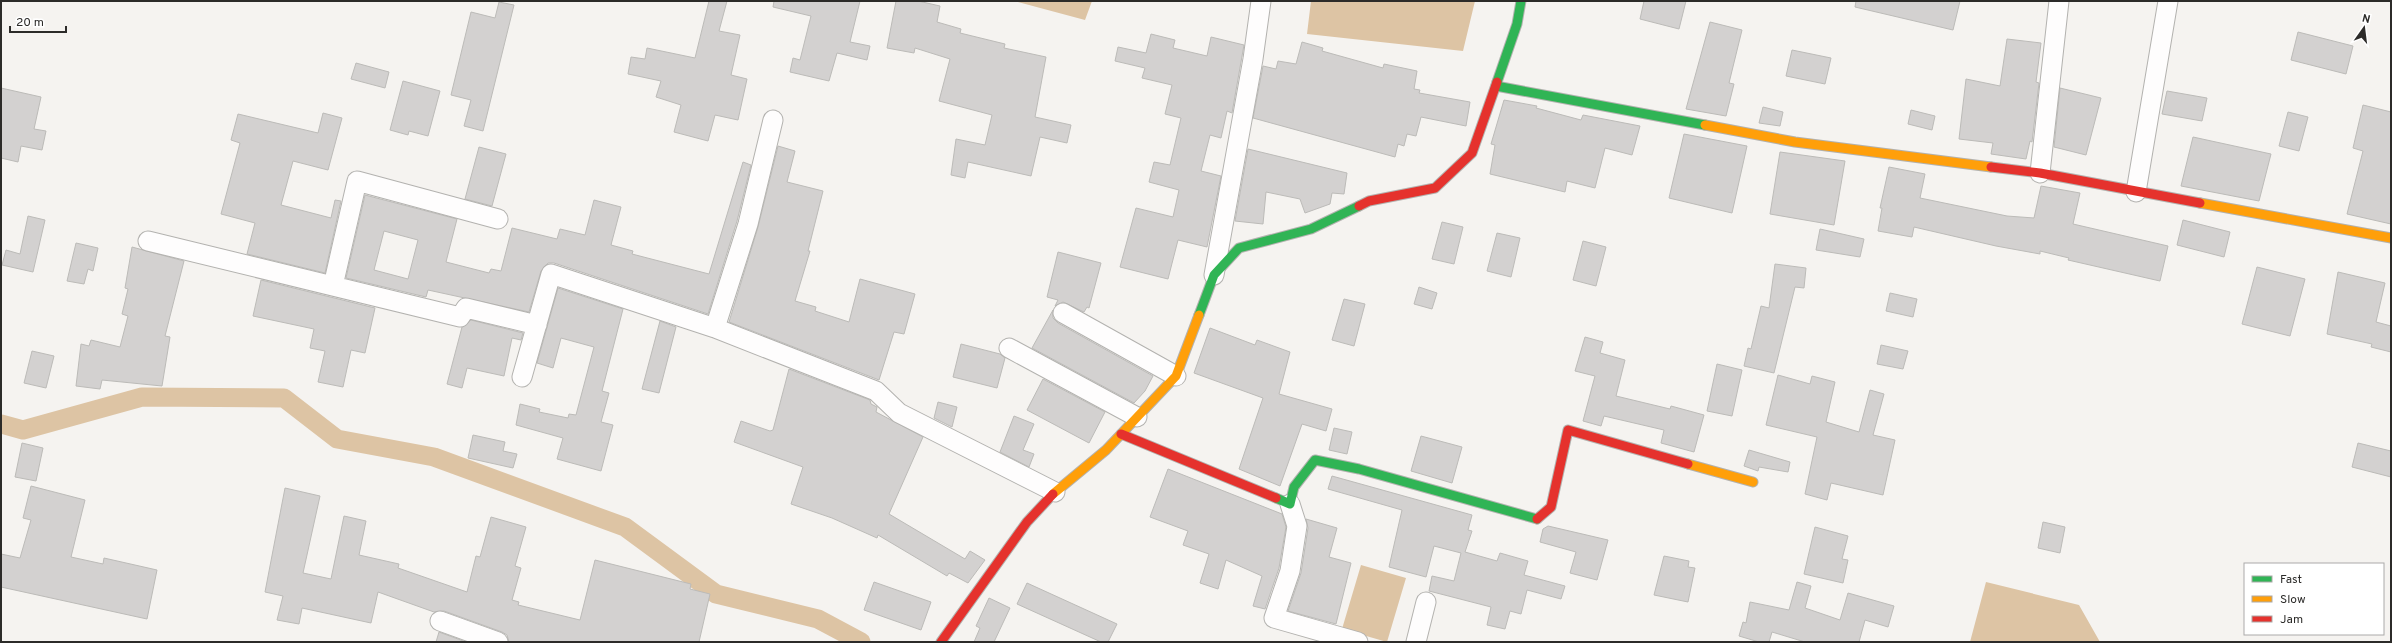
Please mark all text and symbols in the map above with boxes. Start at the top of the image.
scale bar [10,8,66,34]
north arrow [2344,8,2384,48]
text: N [2361,12,2372,27]
text: 20 m [16,15,44,31]
legend [2244,563,2384,635]
text: Fast [2280,572,2302,588]
text: Slow [2280,592,2306,608]
text: Jam [2280,612,2303,628]

